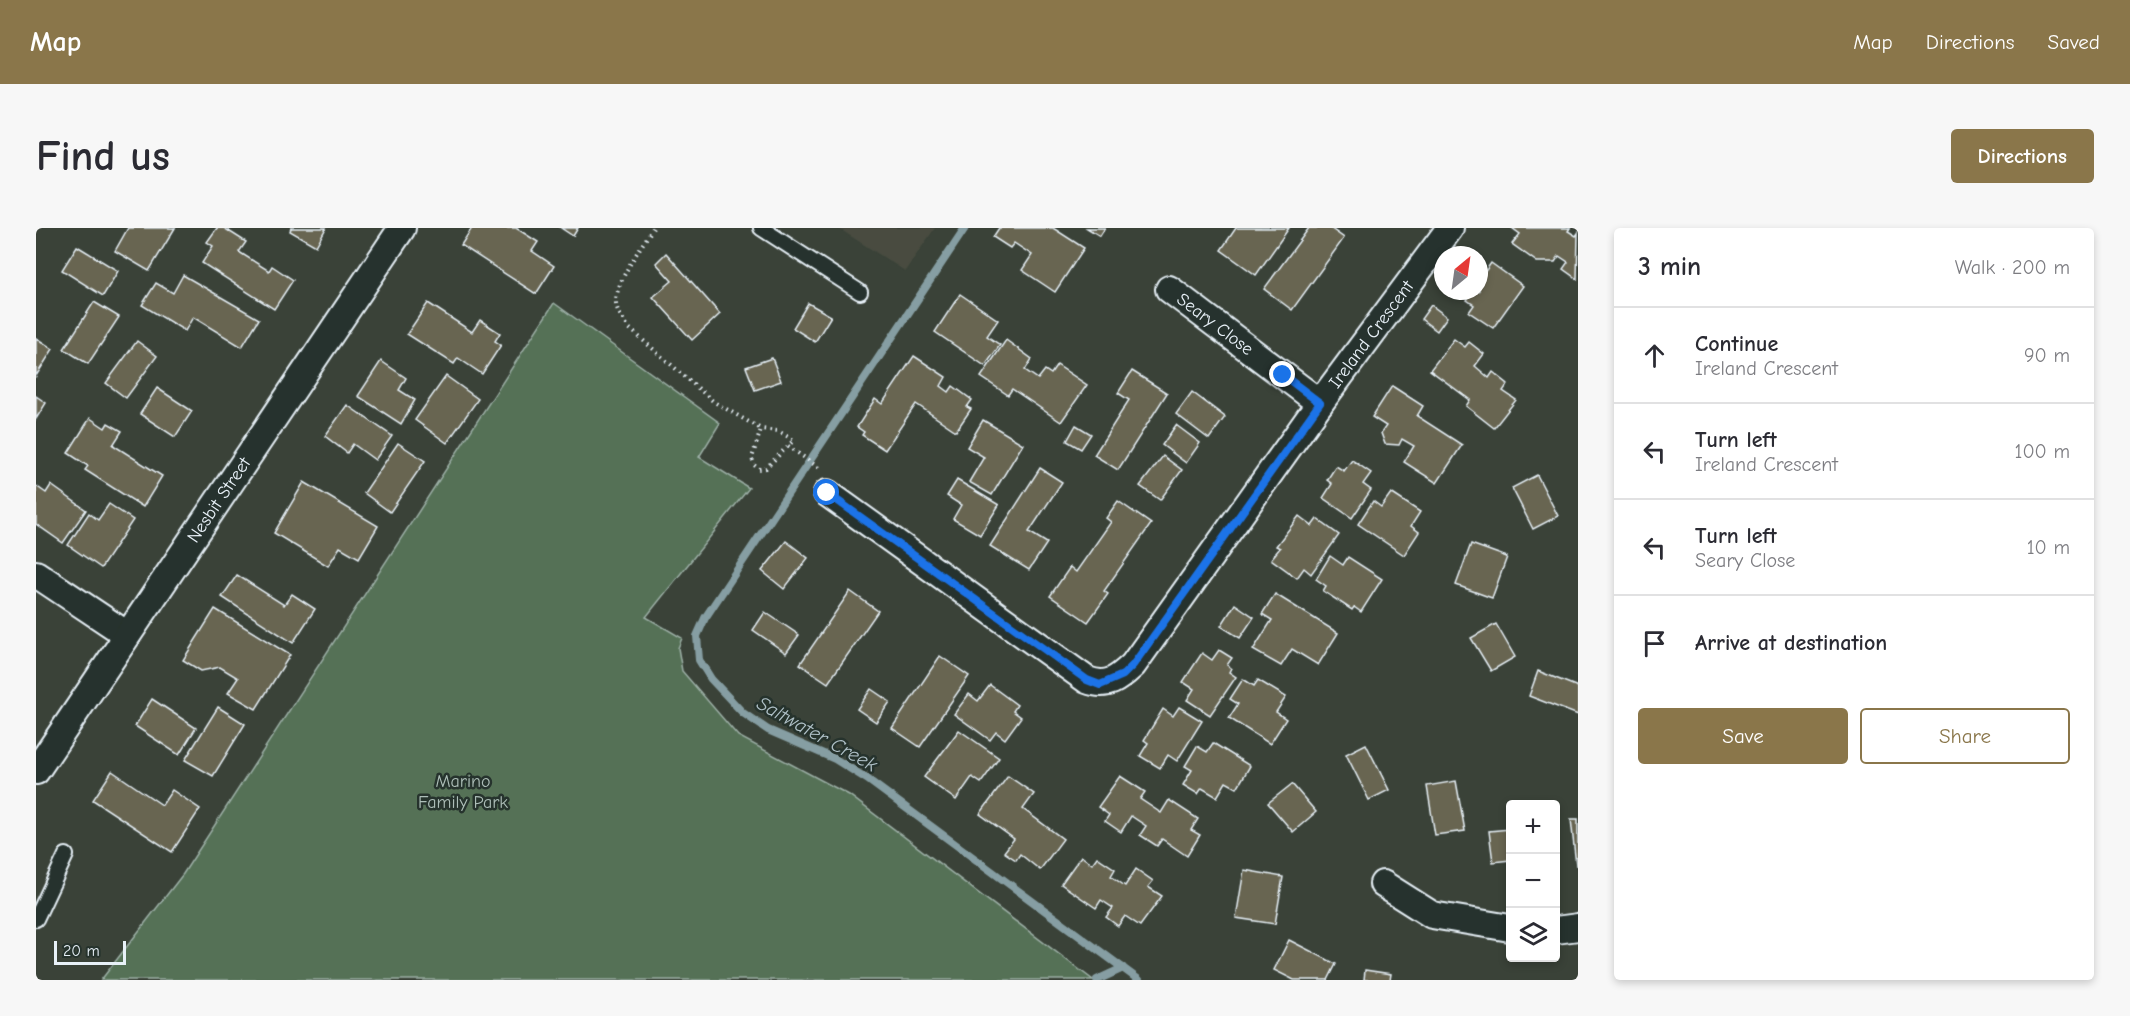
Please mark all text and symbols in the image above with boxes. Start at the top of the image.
text: Map [30,26,81,58]
text: Map [1853,30,1893,54]
text: Directions [1926,30,2015,54]
text: Saved [2048,30,2100,54]
button: Directions [1951,129,2094,183]
text: Find us [36,132,170,181]
north arrow [1434,246,1488,300]
text: 3 min [1638,252,1701,282]
text: Walk · 200 m [1955,256,2070,279]
street label: Ireland Crescent [1324,275,1419,392]
street label: Seary Close [1173,288,1258,360]
text: Continue [1695,331,1778,357]
icon: ahead [1638,339,1671,372]
text: 90 m [2024,344,2070,367]
text: Ireland Crescent [1695,357,1838,380]
route end [1269,361,1295,387]
text: Turn left [1695,427,1777,453]
icon: left [1638,435,1671,468]
text: 100 m [2015,440,2070,463]
street label: Nesbit Street [183,452,255,547]
text: Ireland Crescent [1695,453,1838,476]
route start [813,479,839,505]
text: Turn left [1695,523,1777,549]
icon: left [1638,531,1671,564]
text: 10 m [2027,536,2070,559]
text: Seary Close [1695,549,1795,572]
icon: arrive [1638,627,1671,660]
text: Arrive at destination [1695,630,1887,656]
water label: Saltwater Creek [753,691,881,777]
button: Save [1638,708,1848,764]
button: Share [1860,708,2070,764]
park label: Marino Family Park [418,771,508,813]
map controls [1506,800,1560,962]
button: + [1506,800,1560,854]
button: − [1506,854,1560,908]
button: layers [1506,908,1560,962]
scale bar [54,938,126,966]
text: 20 m [63,942,100,960]

